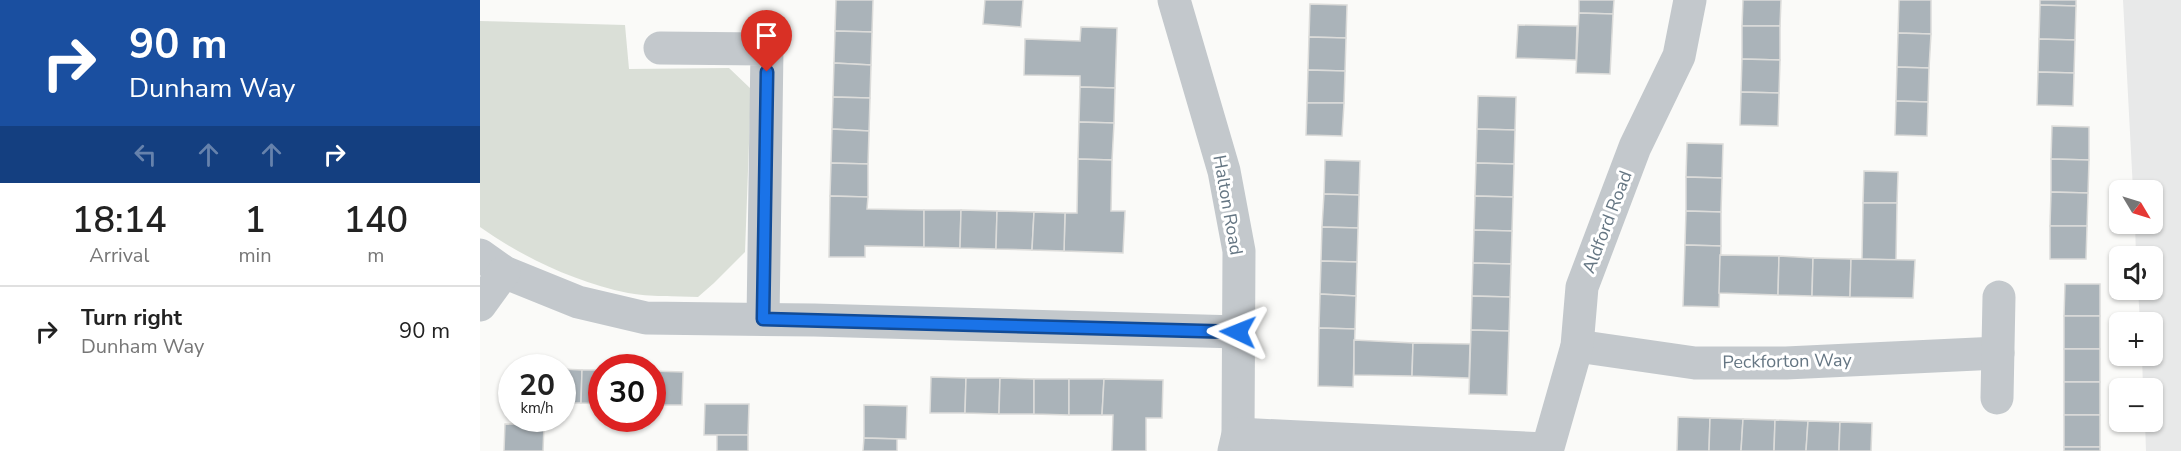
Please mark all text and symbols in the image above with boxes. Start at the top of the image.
pin [741,10,792,72]
text: 90 m [129,16,228,73]
icon: arrive [750,19,783,52]
icon: right [30,24,108,102]
text: Dunham Way [129,70,295,107]
icon: left [129,138,162,171]
icon: ahead [192,138,225,171]
icon: ahead [255,138,288,171]
icon: right [318,138,351,171]
street label: Halton Road [1207,153,1249,257]
street label: Aldford Road [1576,167,1638,277]
north arrow [2109,180,2163,234]
map controls [2109,180,2163,432]
text: 18:14 [72,196,167,245]
text: 1 [244,196,266,245]
text: 140 [343,196,408,245]
text: Arrival [89,242,149,269]
text: min [239,242,272,269]
text: m [367,242,384,269]
button: sound [2109,246,2163,300]
position arrow [1206,300,1270,364]
text: Turn right [81,303,182,333]
button: + [2109,312,2163,366]
icon: right [30,315,63,348]
text: 90 m [399,316,450,346]
text: Dunham Way [81,333,204,360]
street label: Peckforton Way [1722,348,1853,374]
speed limit sign: 30 [588,354,666,432]
text: 20 [519,365,555,406]
button: − [2109,378,2163,432]
text: km/h [520,398,554,418]

